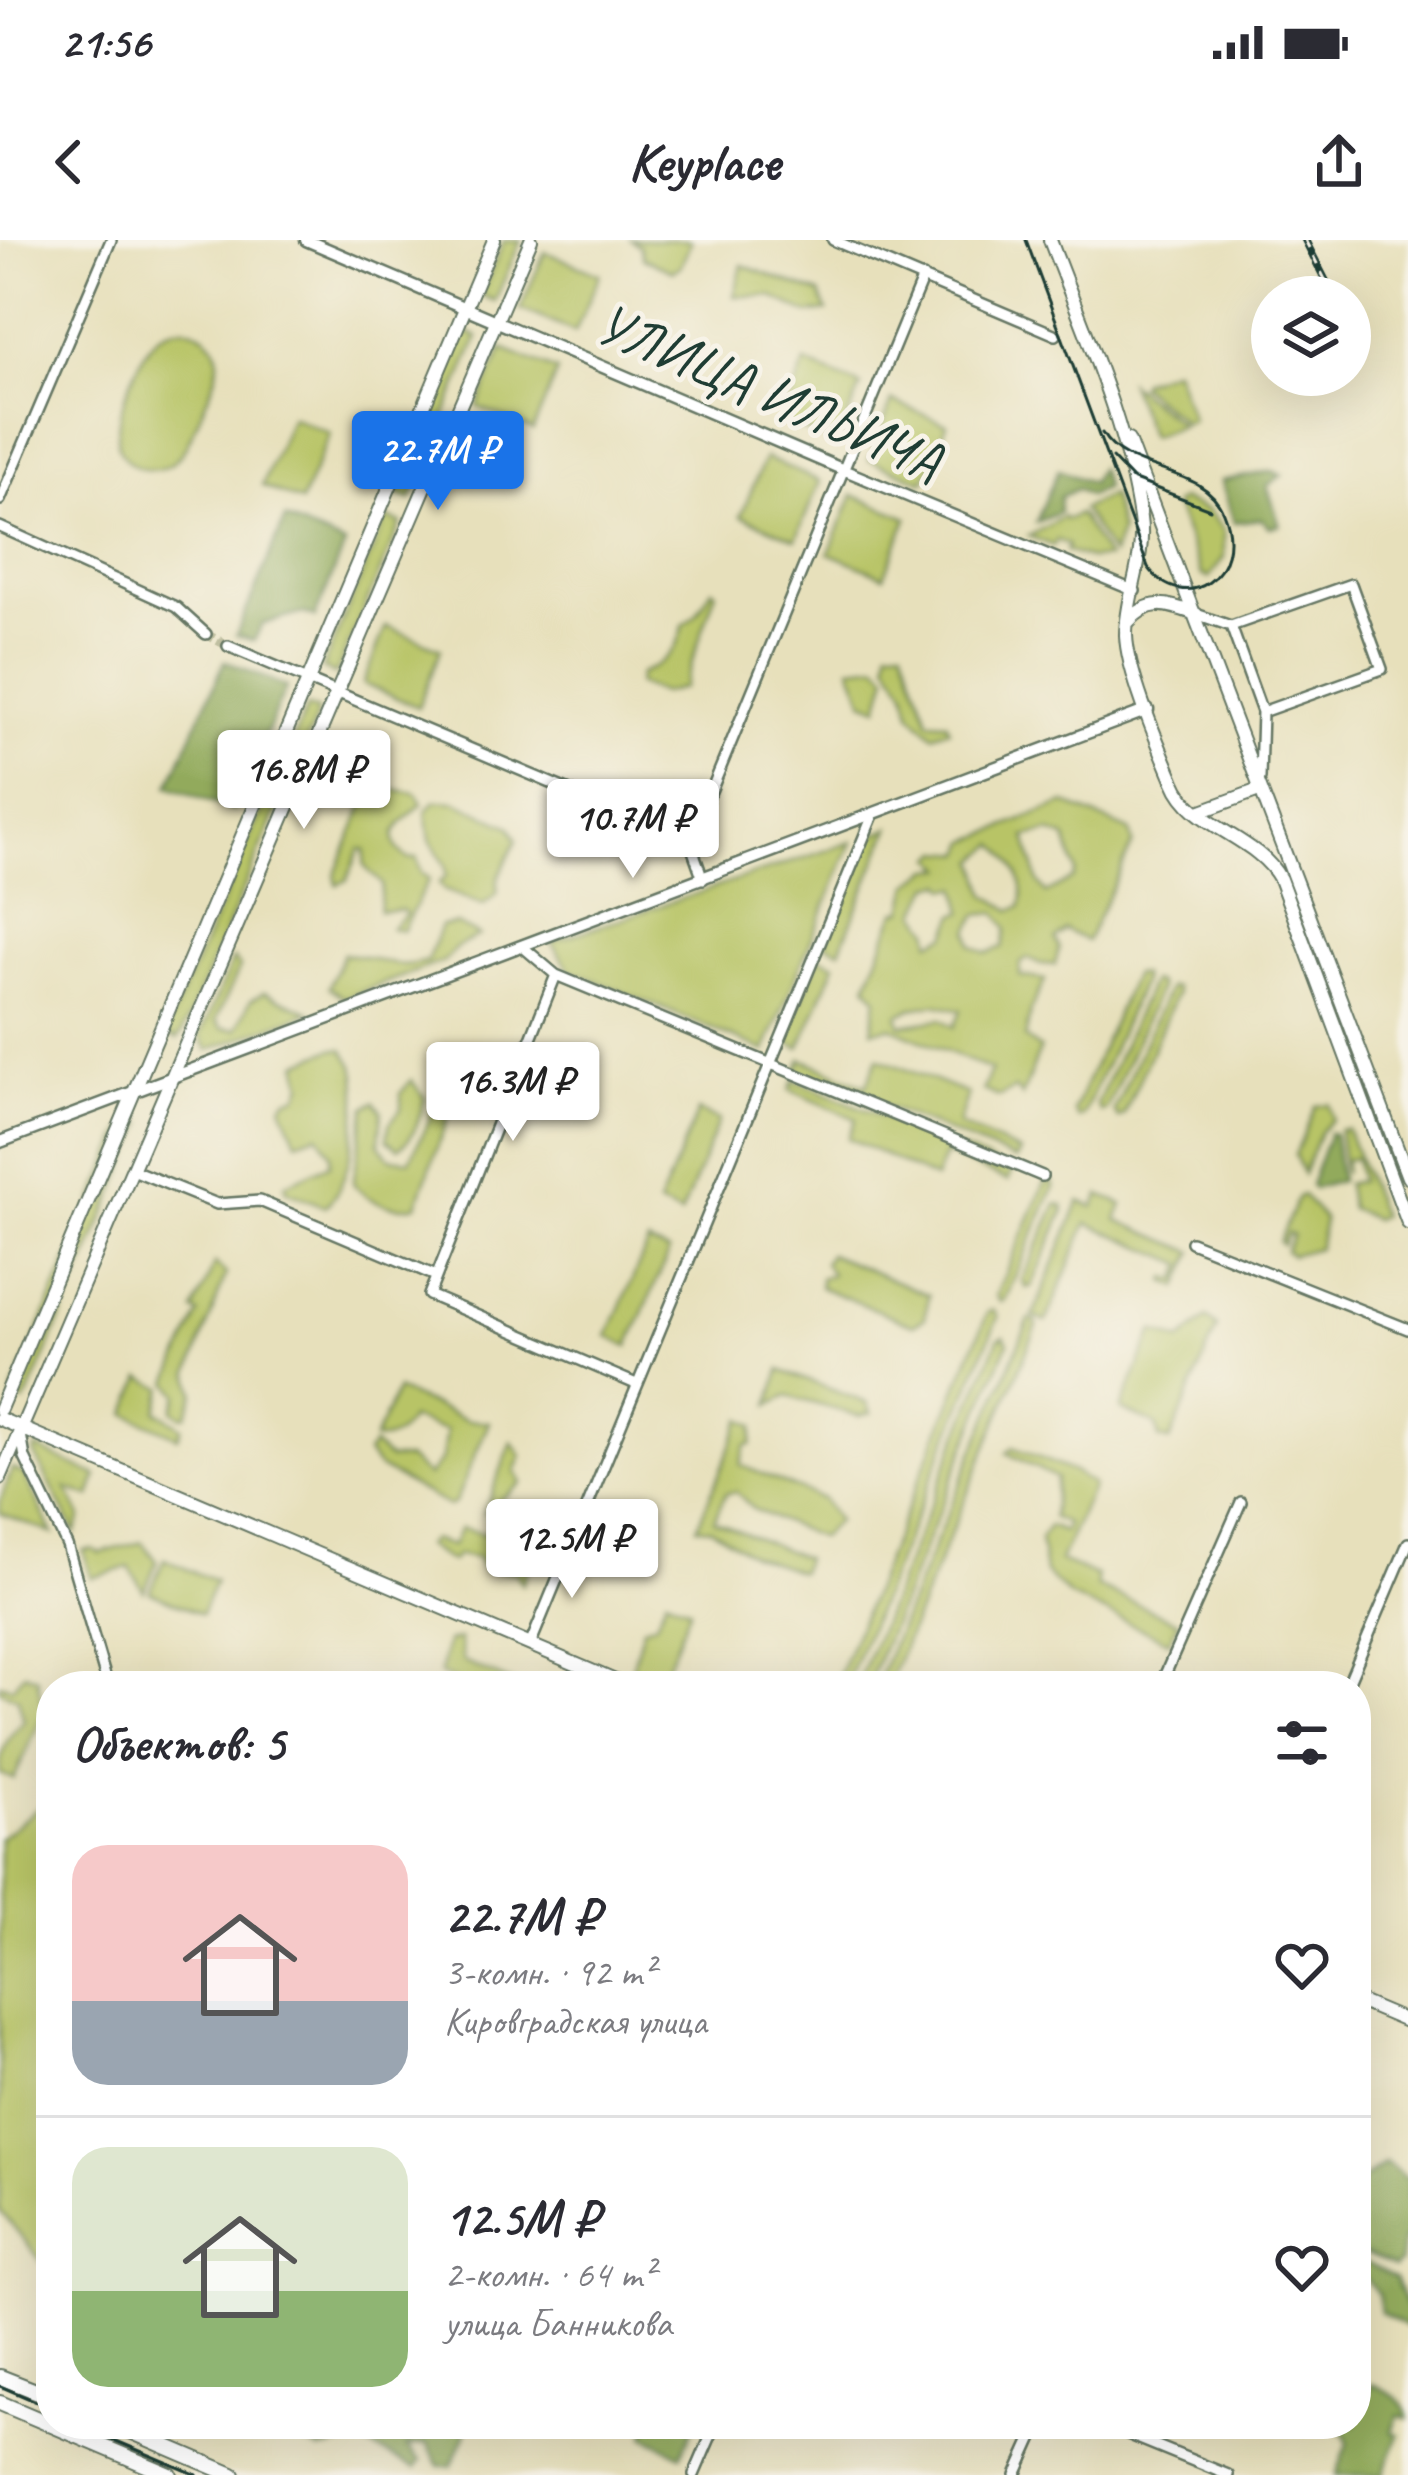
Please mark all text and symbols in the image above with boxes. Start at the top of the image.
text: 21:56 [60,14,150,71]
text: Keyplace [628,128,780,196]
icon: back [36,129,102,195]
icon: share [1306,129,1372,195]
map controls [1251,276,1371,396]
button: layers [1251,276,1371,396]
street label: УЛИЦА ИЛЬИЧА [586,287,954,498]
pin: 22.7M ₽ [327,411,549,513]
text: 22.7M ₽ [379,425,497,474]
pin: 16.8M ₽ [193,730,415,832]
text: 16.8M ₽ [244,744,364,793]
pin: 10.7M ₽ [522,779,744,881]
text: 10.7M ₽ [574,793,692,842]
pin: 16.3M ₽ [402,1042,624,1144]
text: 16.3M ₽ [453,1056,573,1105]
pin: 12.5M ₽ [461,1499,683,1601]
text: 12.5M ₽ [513,1513,631,1562]
icon: filters [1269,1710,1335,1776]
text: Объектов: 5 [72,1711,284,1775]
text: 22.7M ₽ [444,1884,599,1948]
icon: home [168,1893,312,2037]
icon: heart [1269,1932,1335,1998]
text: 3-комн. · 92 m² [444,1948,654,1997]
text: Кировградская улица [444,1997,707,2046]
text: 12.5M ₽ [444,2186,598,2250]
icon: home [168,2195,312,2339]
icon: heart [1269,2234,1335,2300]
text: 2-комн. · 64 m² [444,2250,654,2299]
text: улица Банникова [444,2299,672,2348]

